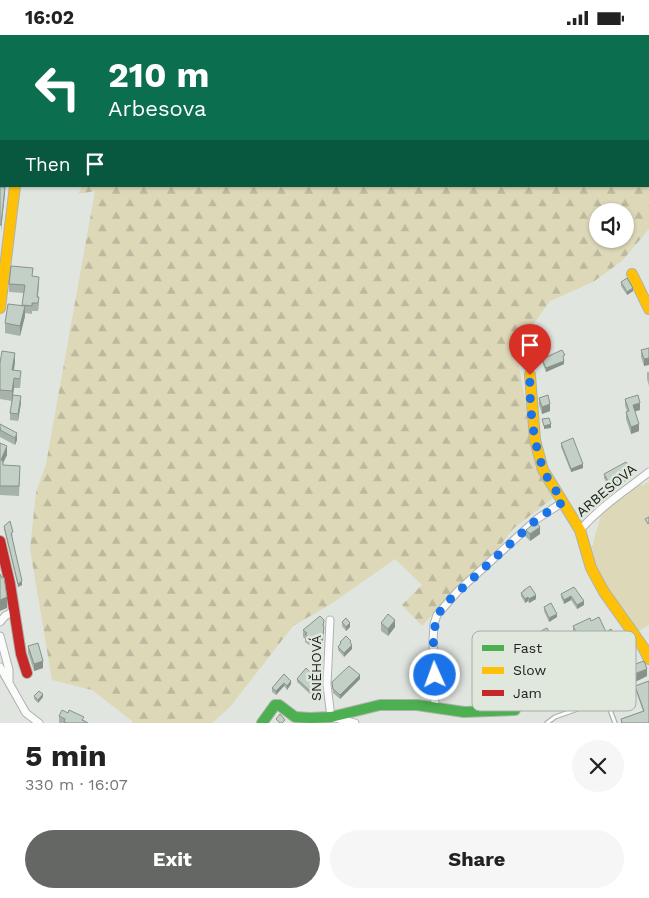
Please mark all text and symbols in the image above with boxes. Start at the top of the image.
text: 16:02 [25,6,74,29]
text: 210 m [108,54,209,96]
icon: left [25,55,90,120]
text: Arbesova [108,96,206,121]
icon: arrive [81,150,109,178]
text: Then [25,153,71,176]
map controls [589,203,634,248]
button: sound [589,203,634,248]
pin [509,324,551,375]
icon: arrive [516,331,544,359]
street label: ARBESOVA [573,460,639,520]
legend [472,631,636,711]
street label: SNĚHOVÁ [308,635,324,701]
text: Fast [513,640,542,656]
position arrow [408,648,460,700]
text: Slow [513,662,546,678]
text: Jam [513,685,542,701]
text: 5 min [25,738,107,773]
button: close [572,740,624,792]
text: 330 m · 16:07 [25,775,128,794]
button: Exit [25,830,320,888]
button: Share [330,830,624,888]

